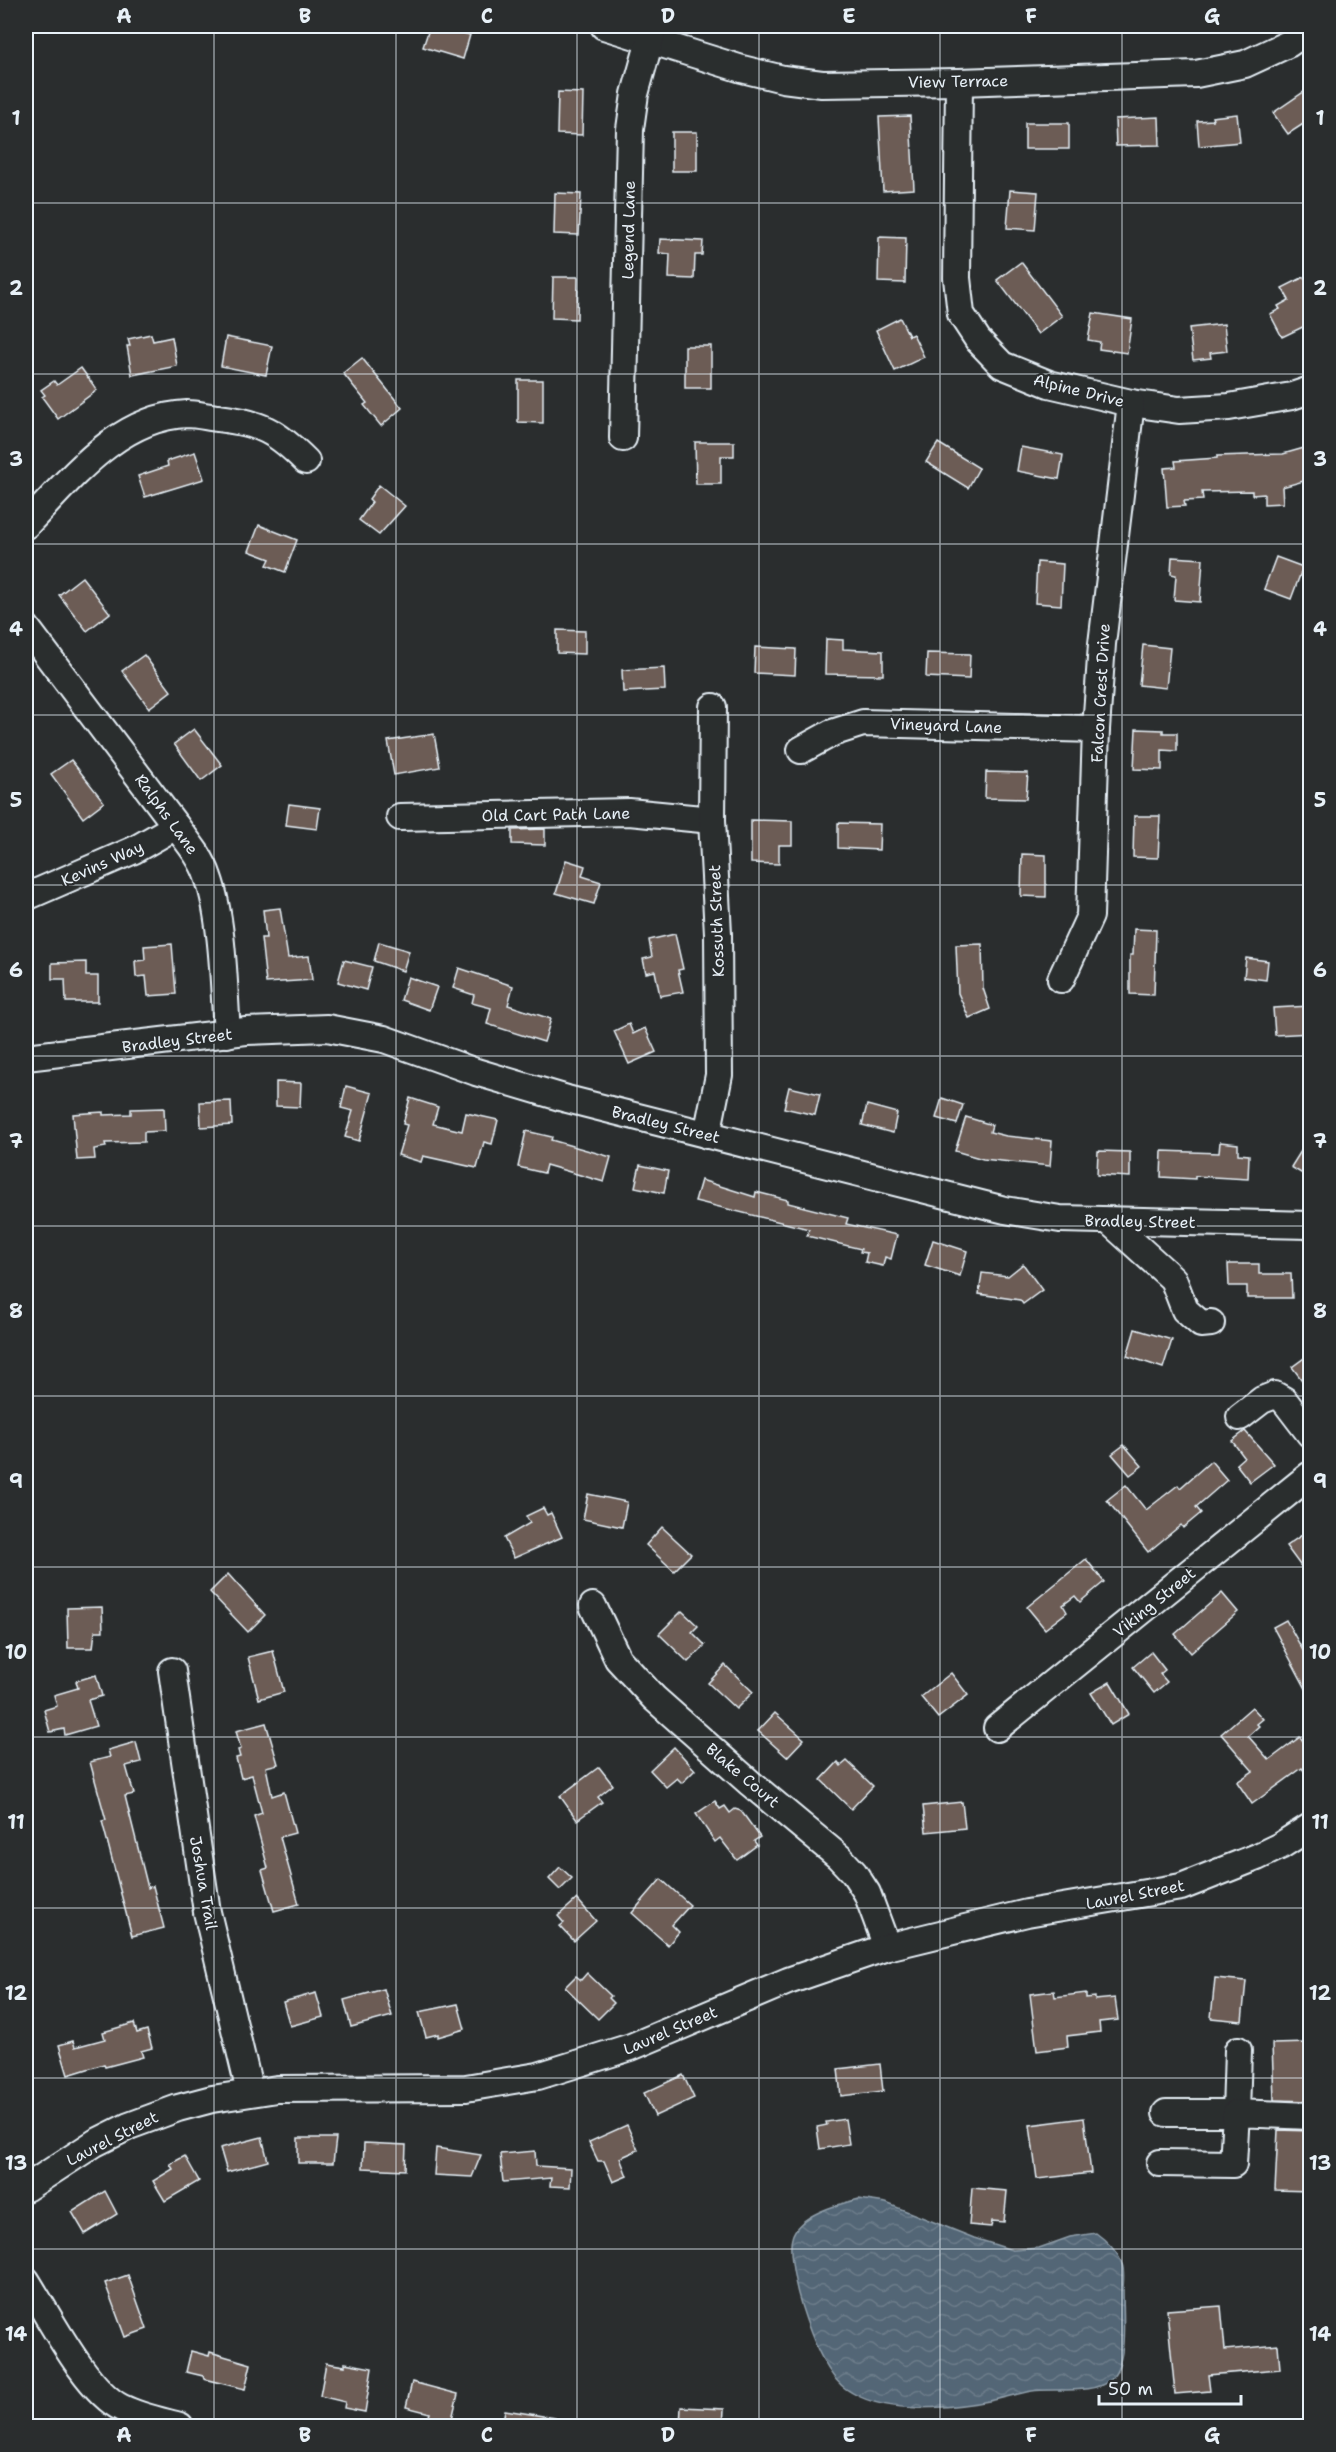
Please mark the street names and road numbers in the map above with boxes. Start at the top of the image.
street label: View Terrace [908,70,1008,93]
street label: Legend Lane [617,181,640,279]
street label: Alpine Drive [1031,369,1127,412]
street label: Falcon Crest Drive [1086,623,1115,763]
street label: Vineyard Lane [889,713,1003,738]
street label: Ralphs Lane [130,770,203,859]
street label: Old Cart Path Lane [482,803,630,826]
street label: Kevins Way [58,836,147,891]
street label: Kossuth Street [704,864,729,978]
street label: Bradley Street [121,1023,233,1058]
street label: Bradley Street [609,1101,722,1148]
street label: Bradley Street [1084,1210,1196,1233]
street label: Viking Street [1109,1563,1200,1642]
street label: Blake Court [701,1738,784,1812]
street label: Joshua Trail [185,1835,222,1932]
street label: Laurel Street [1084,1875,1186,1914]
street label: Laurel Street [620,2001,720,2060]
street label: Laurel Street [63,2106,162,2171]

